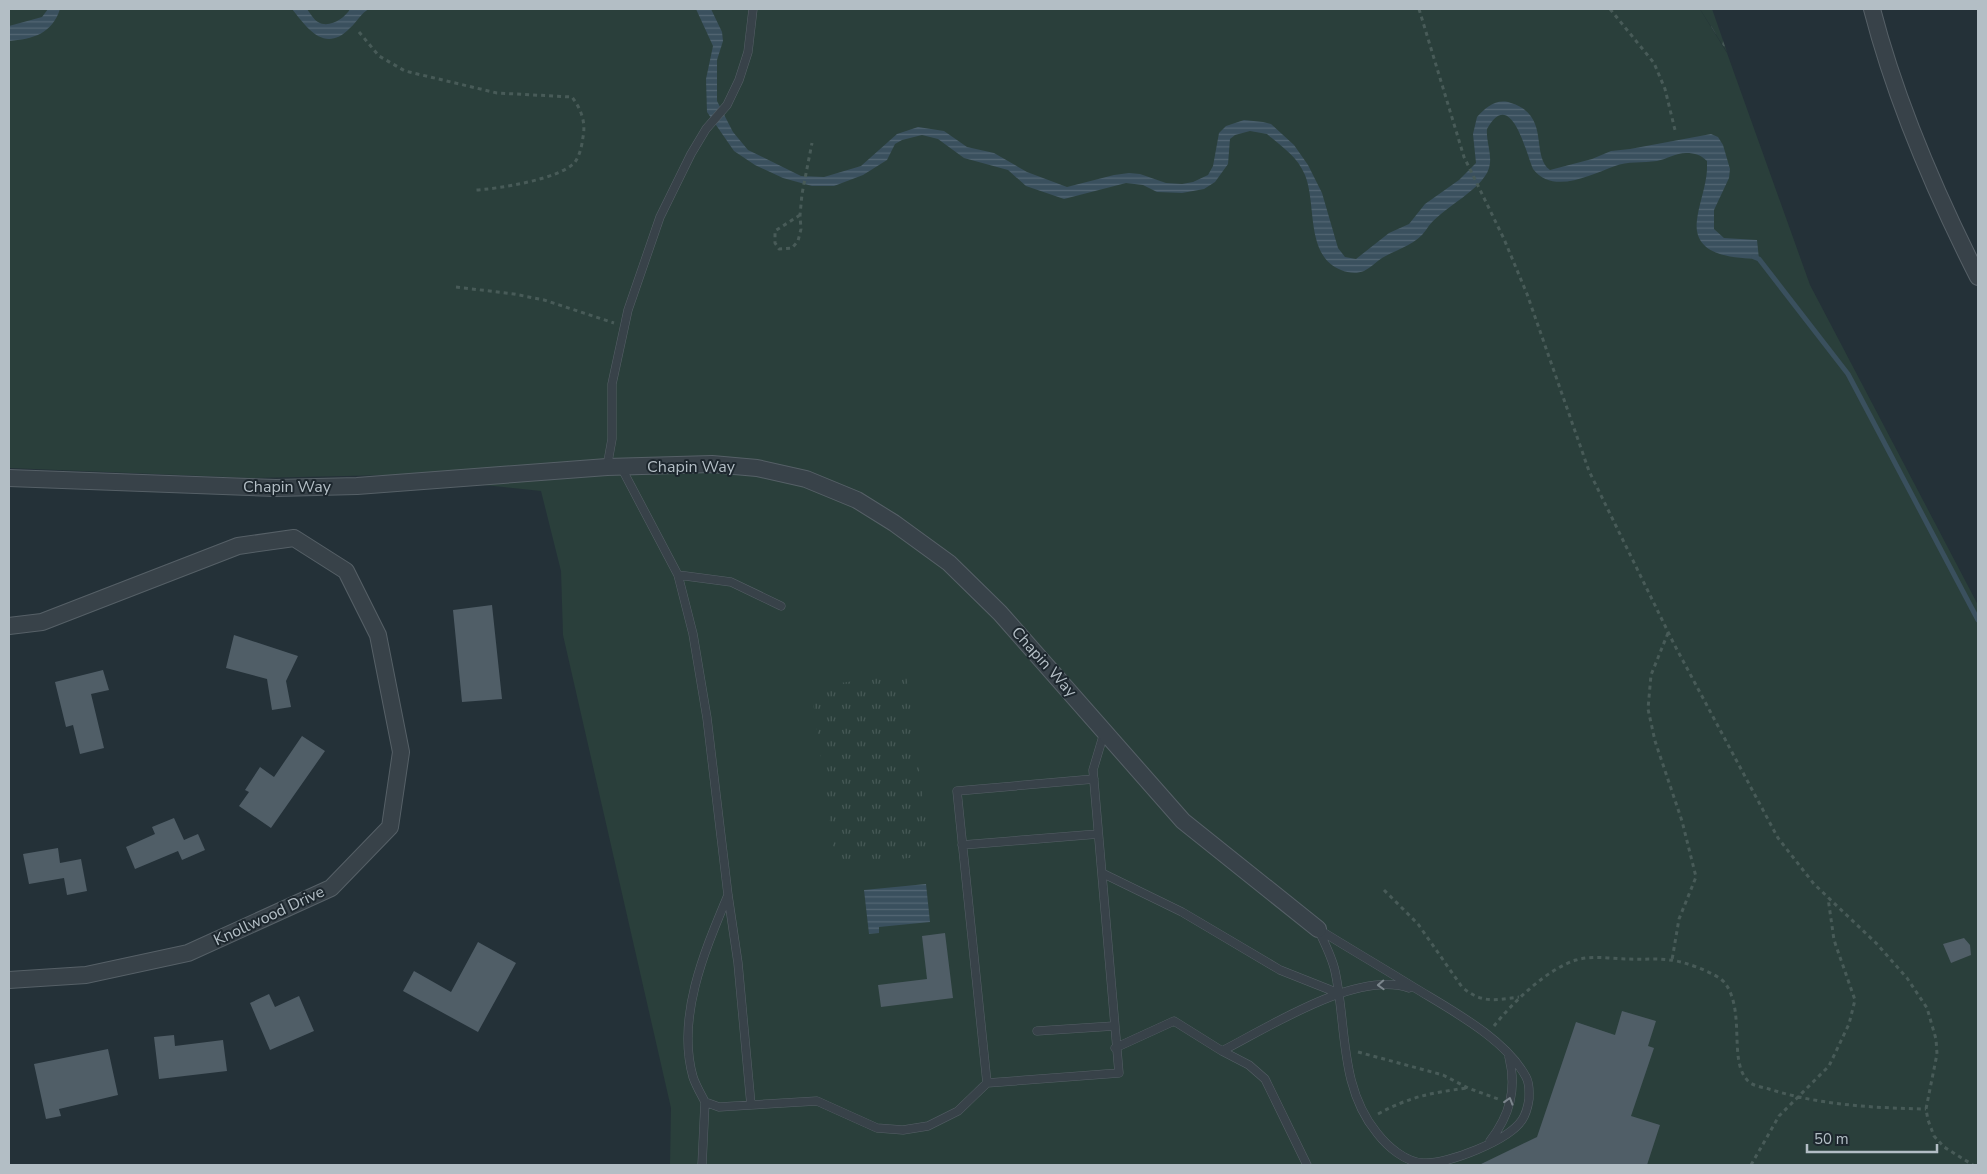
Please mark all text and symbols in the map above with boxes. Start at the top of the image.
street label: Chapin Way [647,456,736,478]
street label: Chapin Way [243,476,332,498]
street label: Chapin Way [1006,622,1082,703]
street label: Knollwood Drive [210,881,328,951]
one-way arrow [1376,979,1384,990]
one-way arrow [1504,1098,1514,1106]
scale bar [1807,1122,1937,1154]
text: 50 m [1814,1129,1849,1149]

